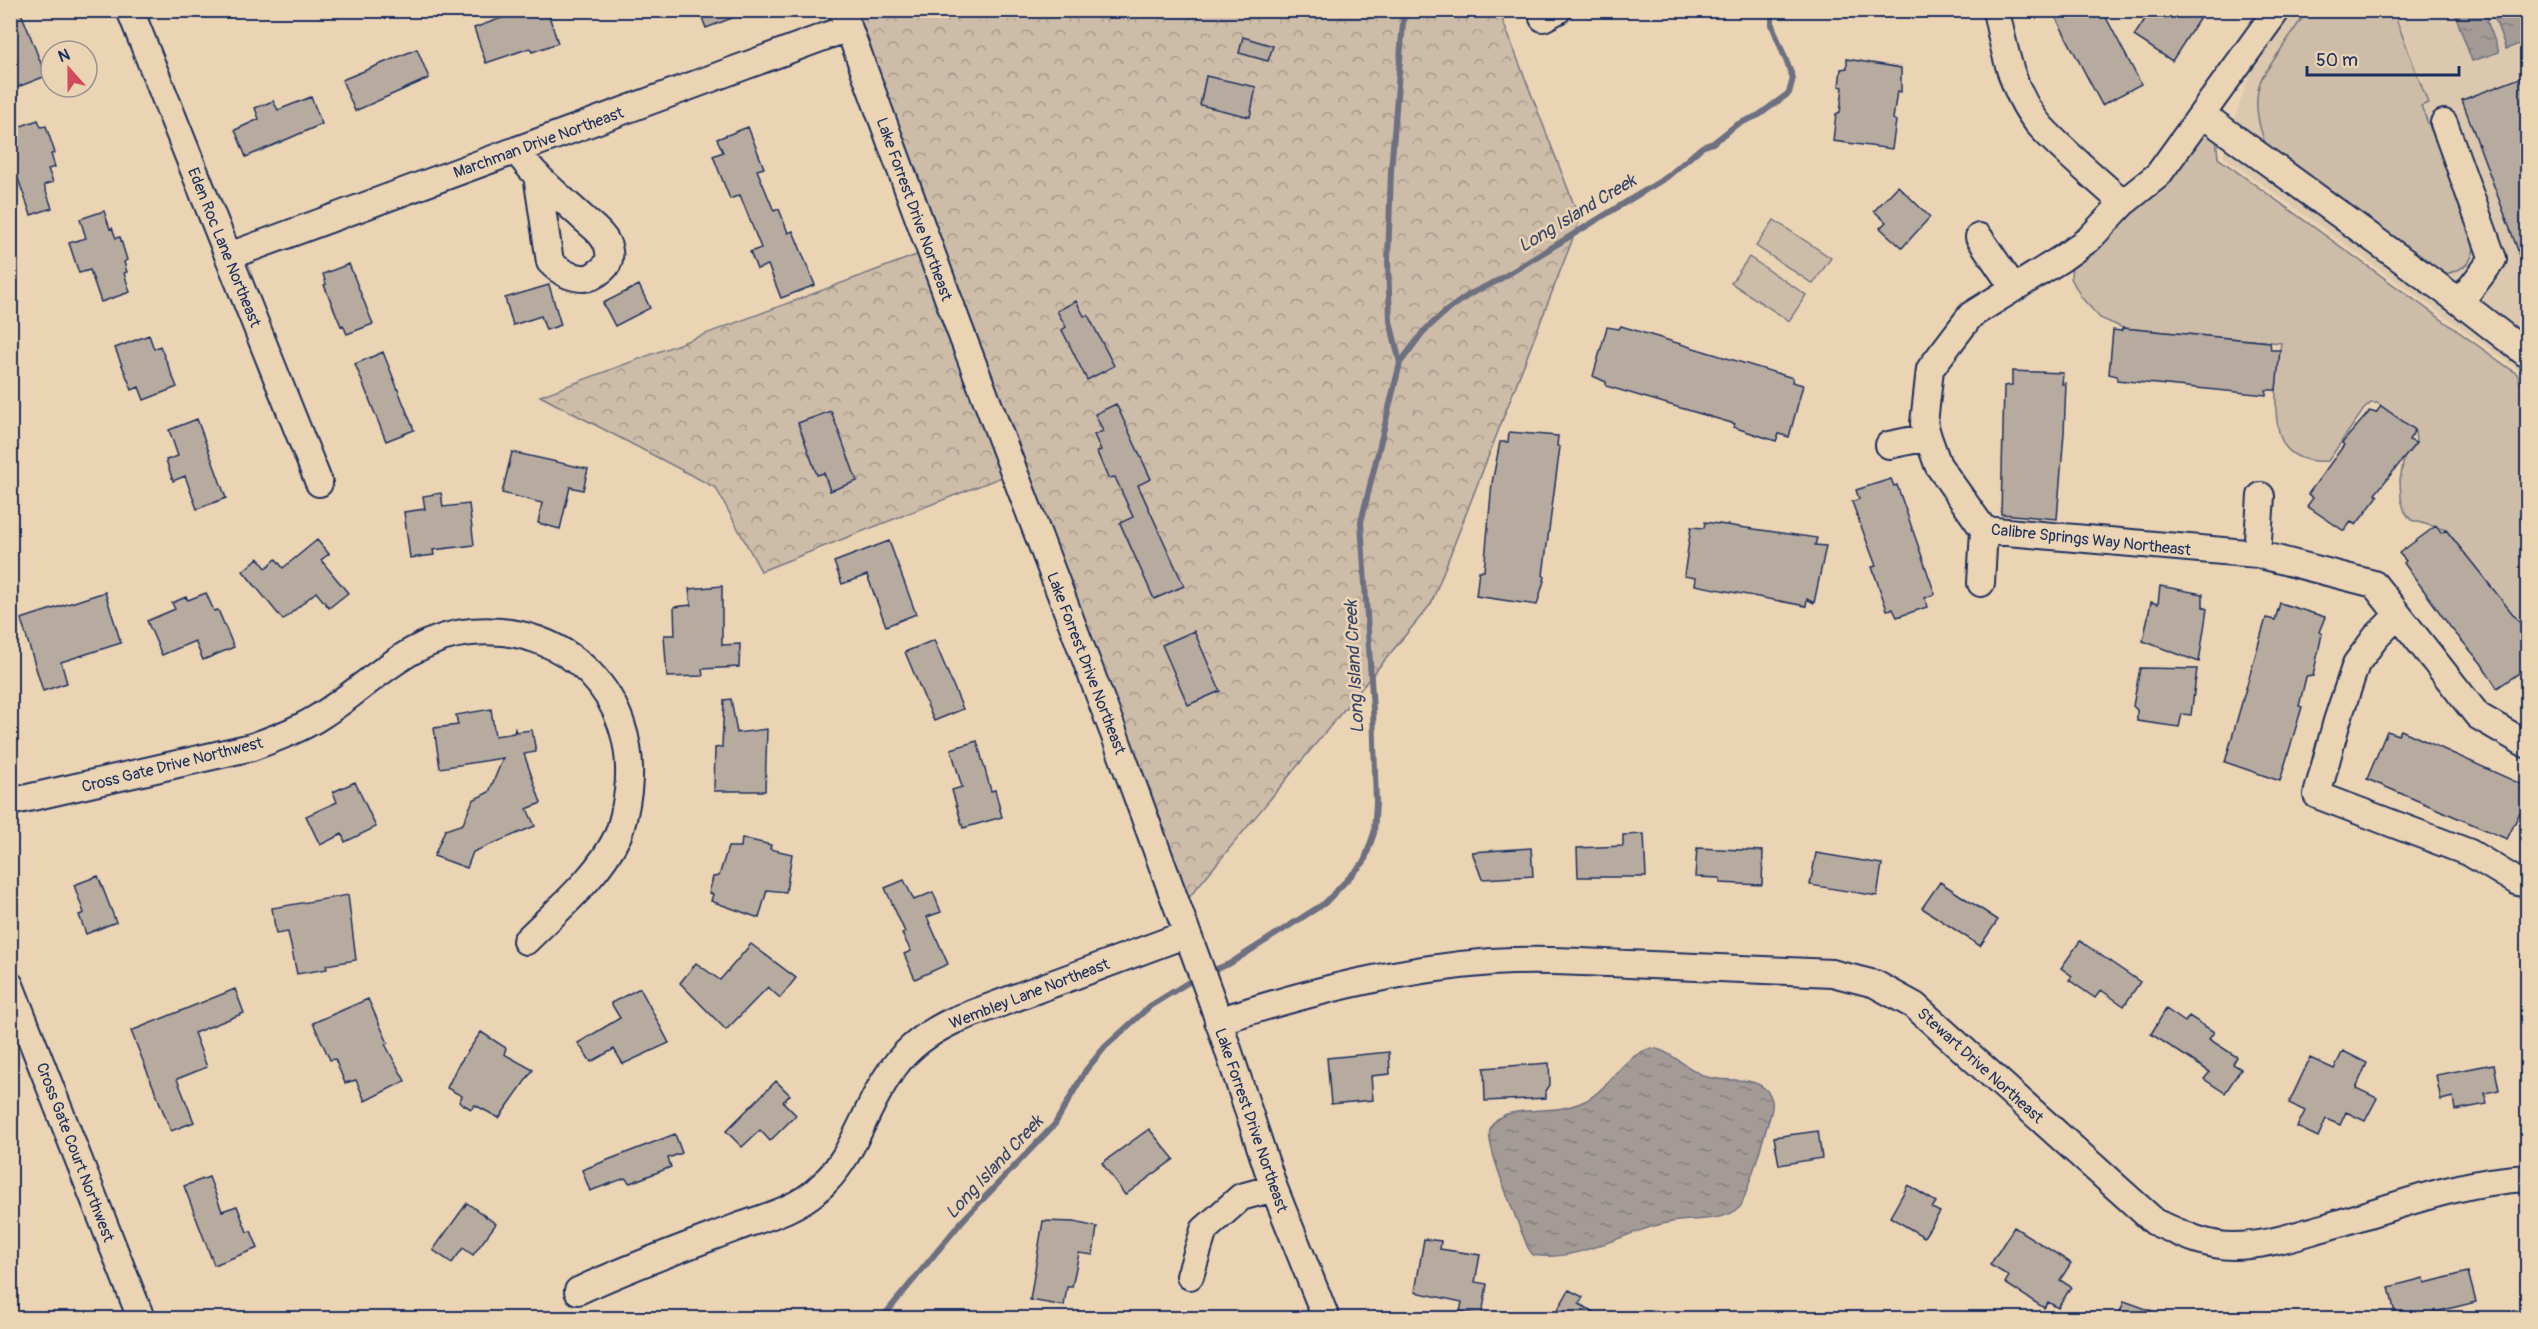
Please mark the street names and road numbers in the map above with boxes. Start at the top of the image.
street label: Marchman Drive Northeast [451,103,627,183]
street label: Lake Forrest Drive Northeast [872,115,957,304]
street label: Eden Roc Lane Northeast [183,165,265,331]
street label: Calibre Springs Way Northeast [1990,520,2192,561]
street label: Lake Forrest Drive Northeast [1042,569,1130,758]
street label: Cross Gate Drive Northwest [80,733,265,797]
street label: Wembley Lane Northeast [946,954,1113,1034]
street label: Stewart Drive Northeast [1913,1004,2048,1128]
street label: Lake Forrest Drive Northeast [1210,1026,1292,1216]
street label: Cross Gate Court Northwest [32,1060,119,1245]

